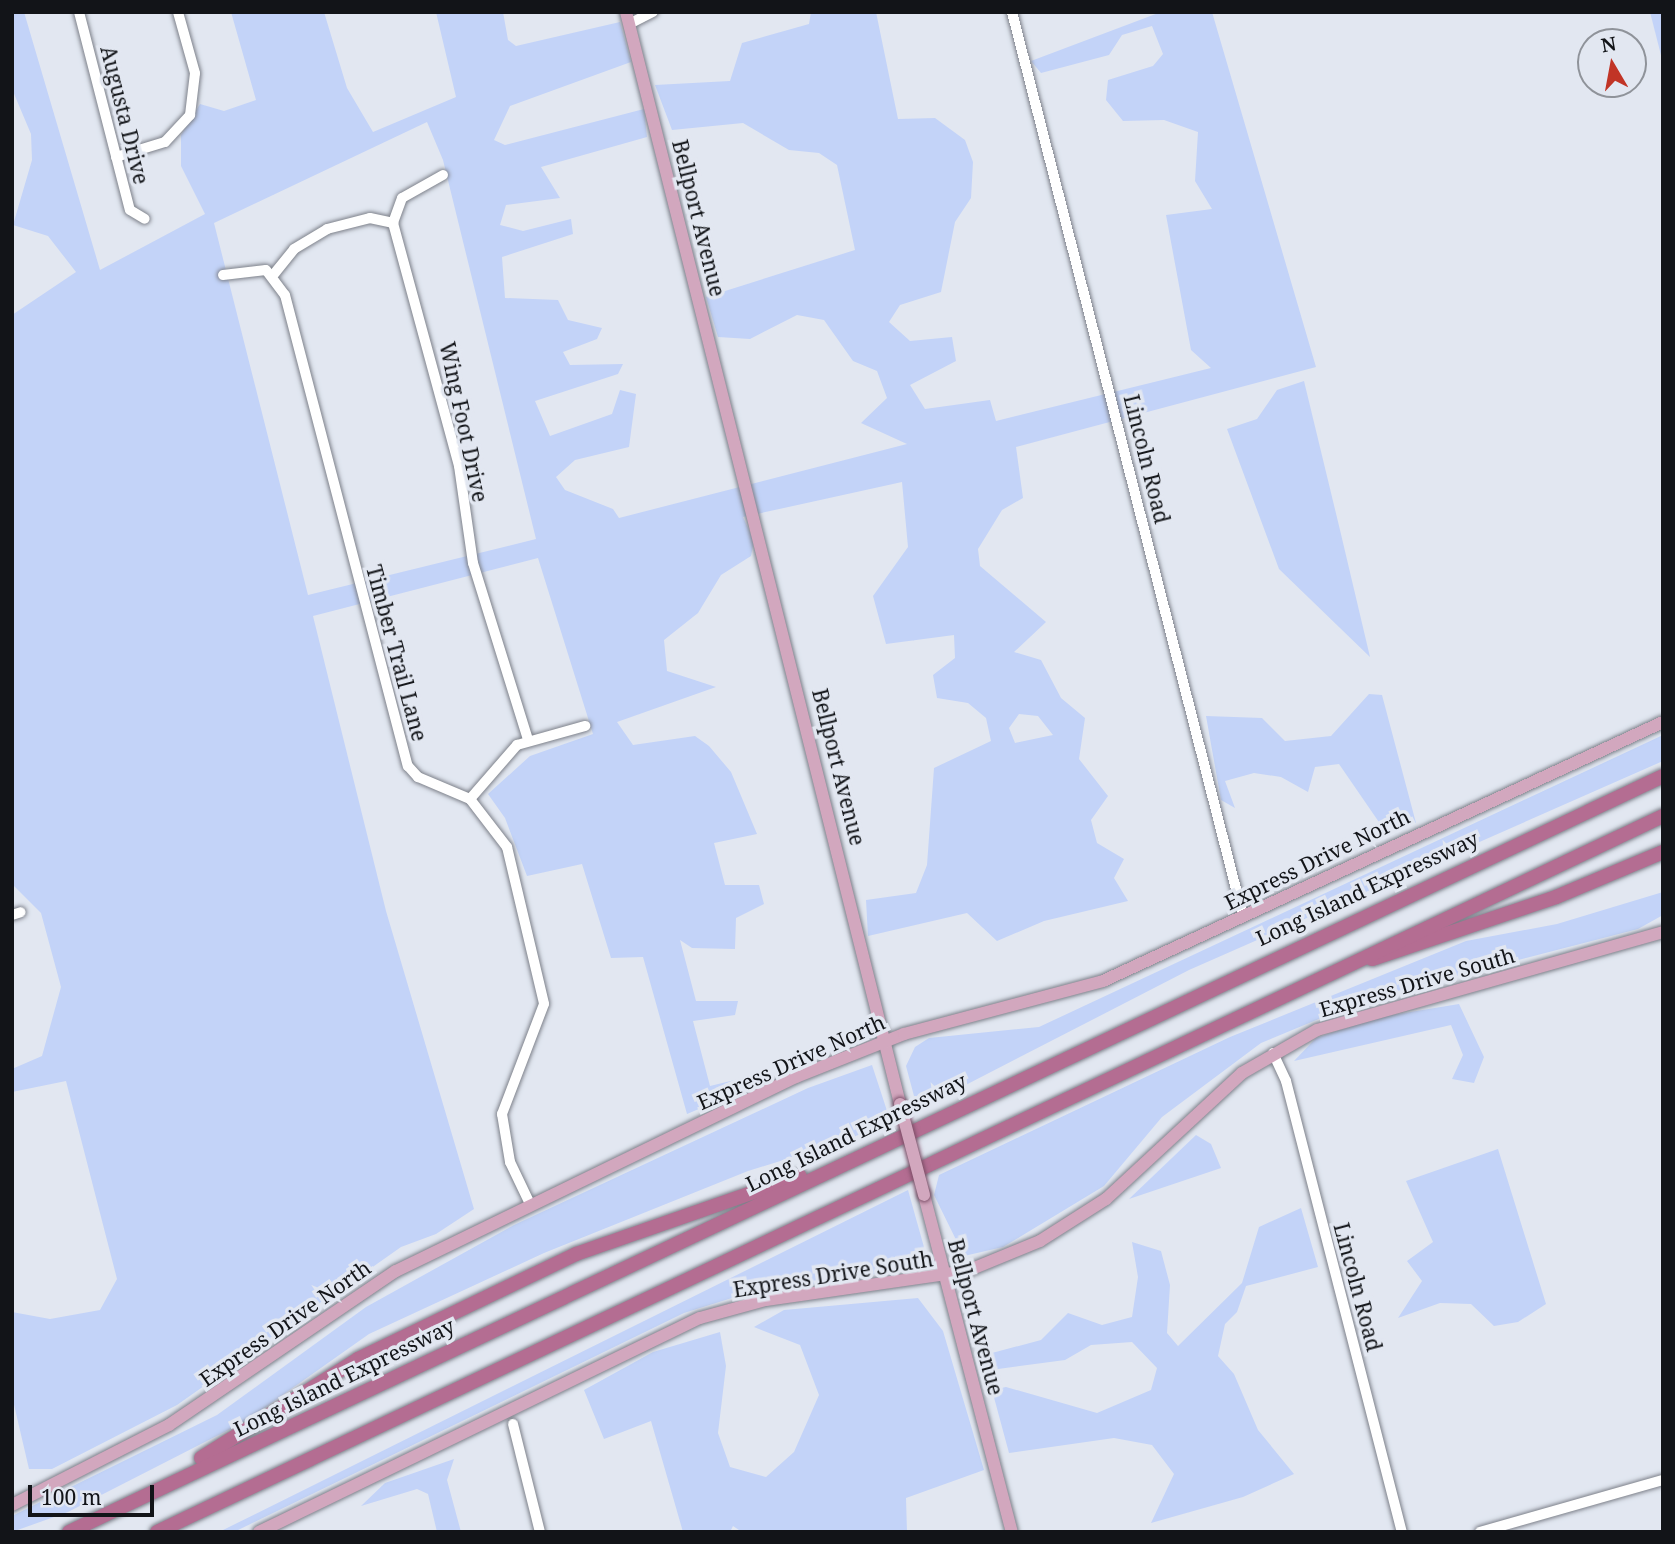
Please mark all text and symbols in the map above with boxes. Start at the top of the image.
north arrow [1577,28,1647,98]
text: N [1599,30,1618,58]
street label: Augusta Drive [96,43,154,187]
street label: Bellport Avenue [667,137,731,299]
street label: Wing Foot Drive [435,340,493,504]
street label: Lincoln Road [1119,392,1175,526]
street label: Timber Trail Lane [361,562,433,744]
street label: Bellport Avenue [807,686,871,848]
street label: Express Drive North [1220,803,1414,915]
street label: Long Island Expressway [1252,825,1482,951]
street label: Express Drive South [1316,942,1518,1022]
street label: Express Drive North [693,1009,889,1115]
street label: Long Island Expressway [742,1068,970,1196]
street label: Lincoln Road [1329,1220,1387,1354]
street label: Bellport Avenue [943,1236,1009,1398]
street label: Express Drive South [731,1246,935,1302]
street label: Express Drive North [195,1254,375,1392]
street label: Long Island Expressway [230,1313,458,1441]
scale bar [32,1470,158,1514]
text: 100 m [41,1483,102,1511]

